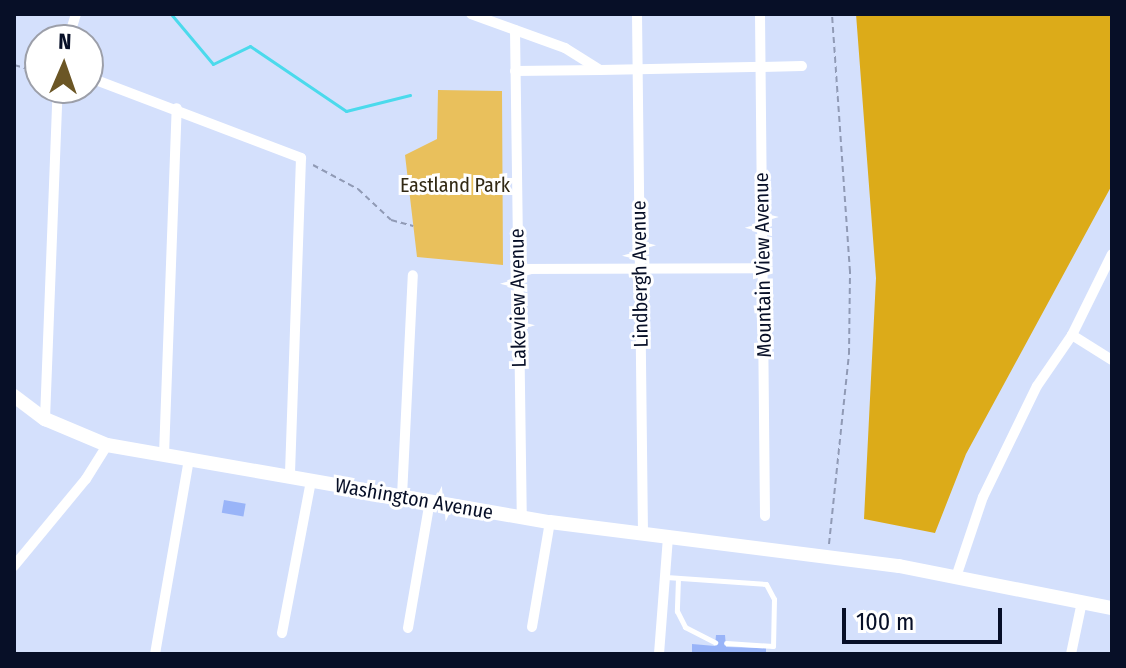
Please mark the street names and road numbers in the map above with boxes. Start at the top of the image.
street label: Mountain View Avenue [749,172,777,358]
street label: Lindbergh Avenue [627,200,653,348]
street label: Lakeview Avenue [505,228,531,368]
street label: Washington Avenue [333,473,495,525]

